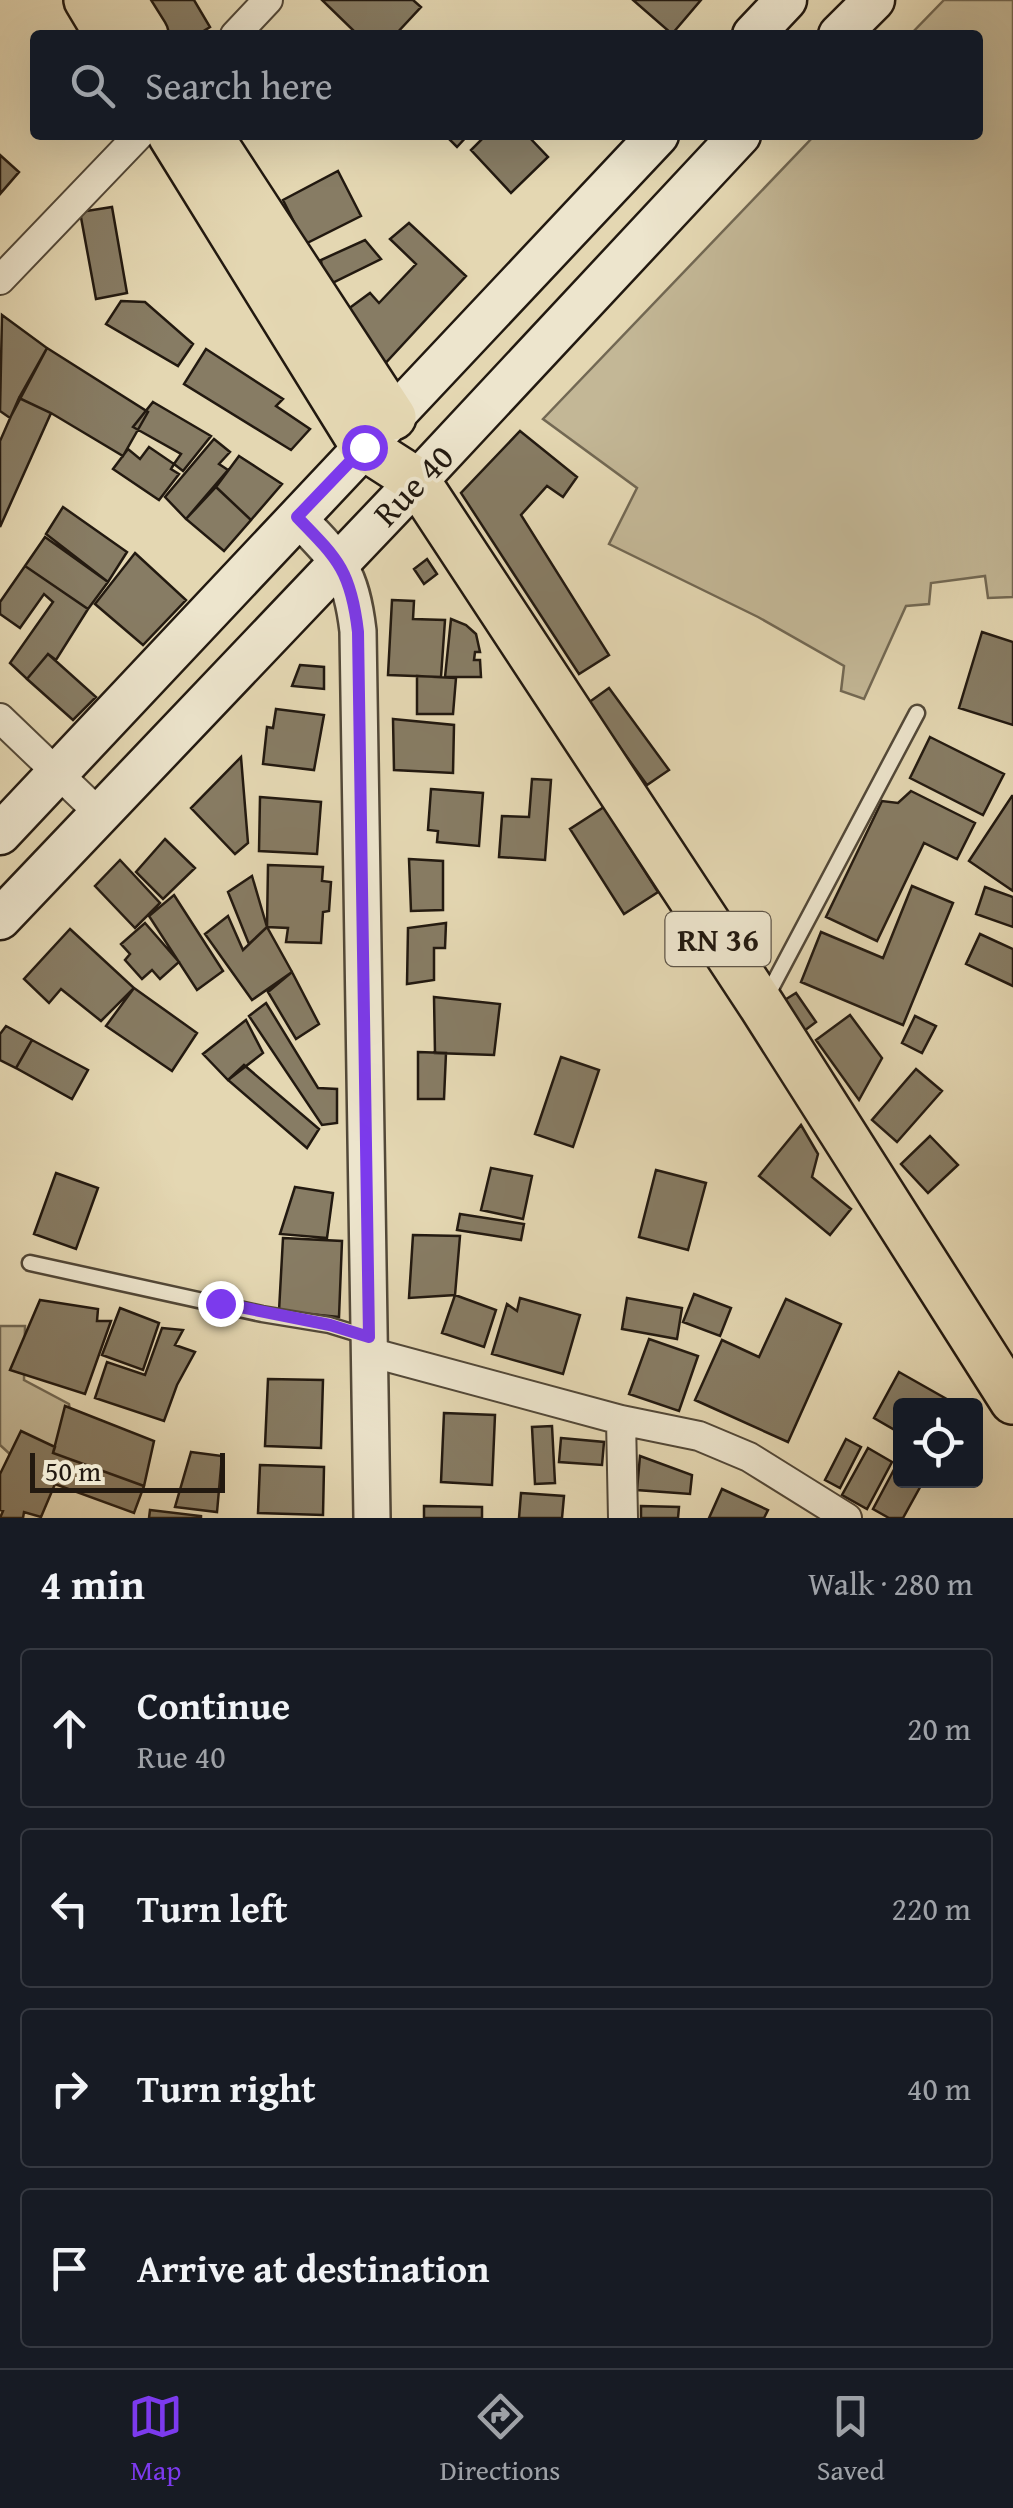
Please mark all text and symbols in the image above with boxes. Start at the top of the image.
search box [30,30,983,140]
text: Search here [145,57,333,113]
icon: search [65,58,120,113]
route start [342,425,388,471]
street label: Rue 40 [361,432,465,538]
road number: RN 36 [666,912,770,966]
route end [198,1281,244,1327]
map controls [893,1398,983,1488]
button: locate [893,1398,983,1488]
scale bar [30,1448,225,1492]
text: 50 m [45,1450,101,1491]
text: 4 min [40,1553,145,1614]
text: Walk · 280 m [808,1560,973,1607]
text: Continue [137,1677,290,1733]
icon: ahead [42,1701,97,1756]
text: 20 m [907,1705,971,1752]
text: Rue 40 [137,1733,226,1780]
text: Turn left [137,1880,288,1936]
icon: left [42,1881,97,1936]
text: 220 m [892,1885,971,1932]
text: Turn right [137,2060,316,2116]
icon: right [42,2061,97,2116]
text: 40 m [907,2065,971,2112]
text: Arrive at destination [137,2240,490,2296]
icon: arrive [42,2241,97,2296]
tab: Map [128,2389,183,2490]
tab: Directions [440,2389,560,2490]
tab: Saved [817,2389,885,2490]

